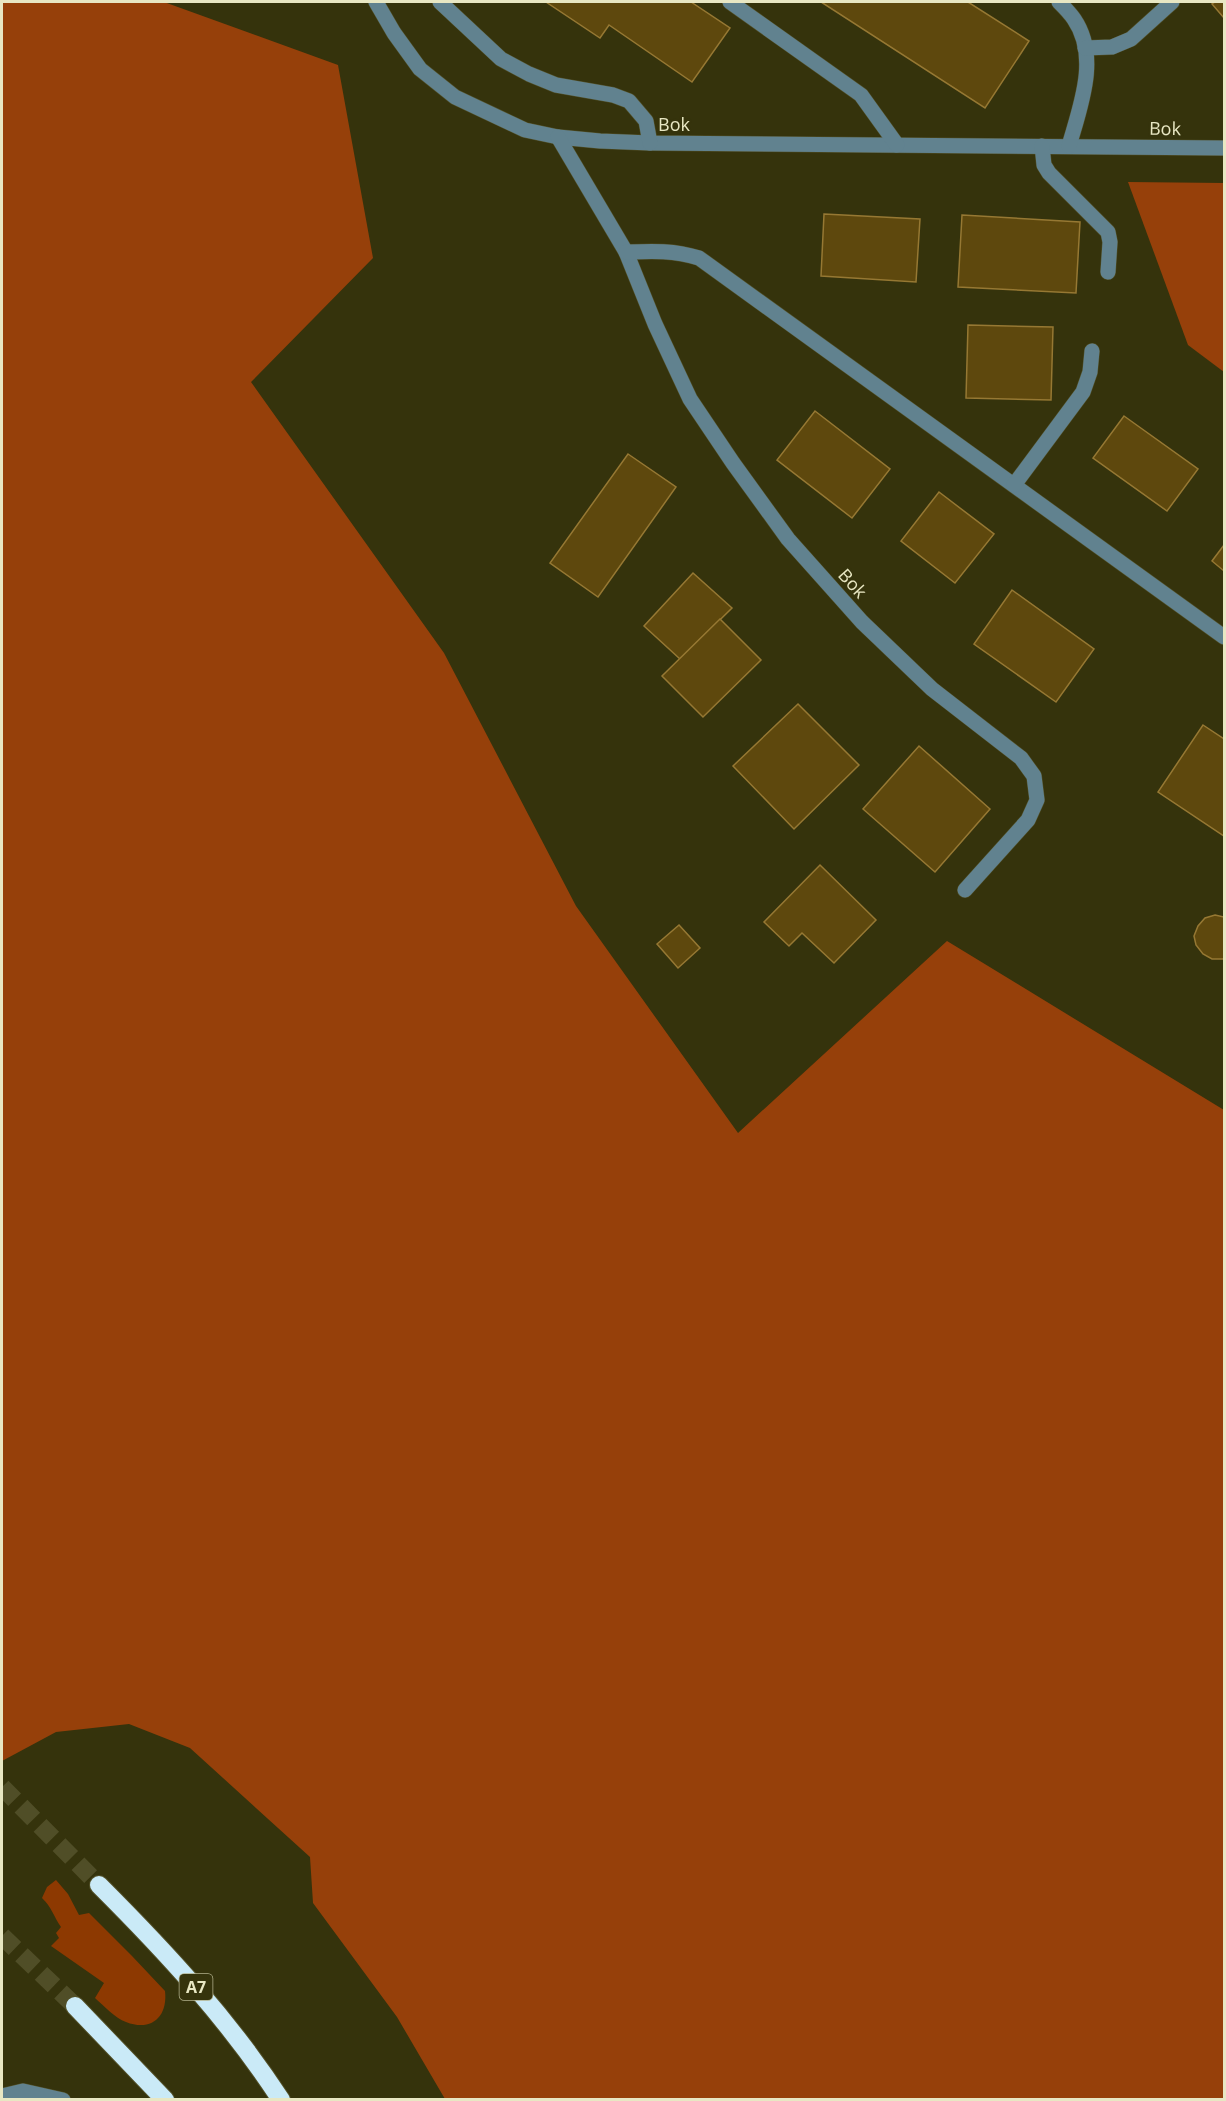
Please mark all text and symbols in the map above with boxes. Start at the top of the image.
street label: Bok [658,112,690,136]
street label: Bok [1149,116,1182,140]
street label: Bok [833,563,873,603]
road number: A7 [180,1974,212,2000]

